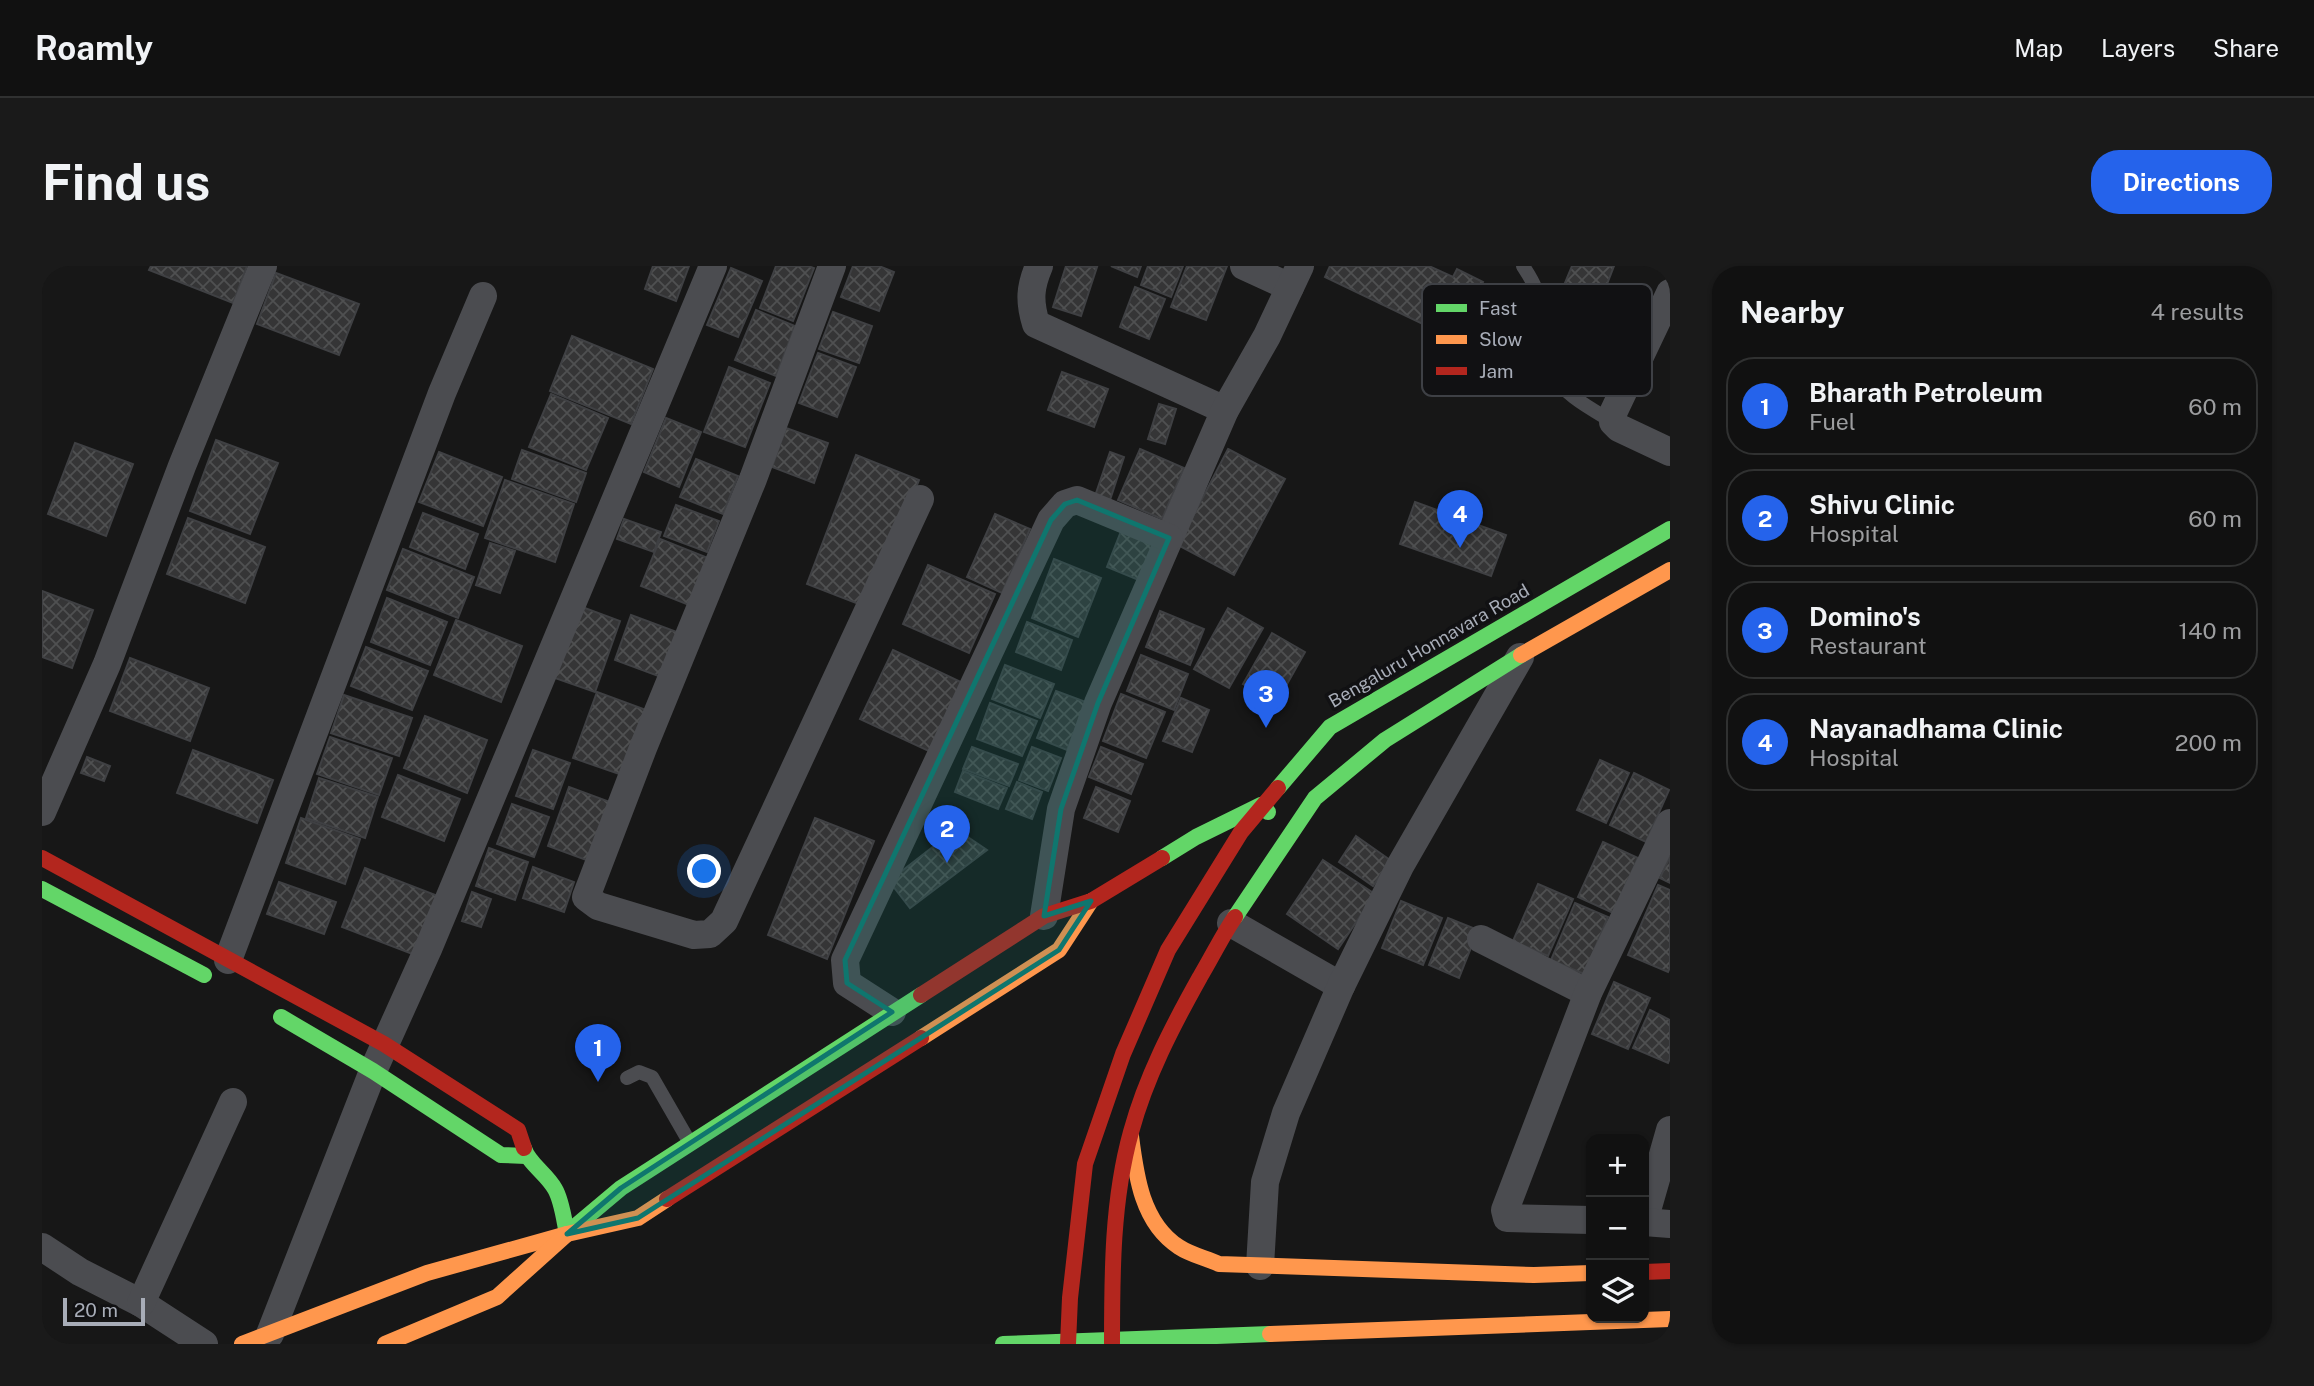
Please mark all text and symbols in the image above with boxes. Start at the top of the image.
text: Roamly [35,29,153,67]
text: Map [2014,34,2063,62]
text: Layers [2101,34,2175,62]
text: Share [2213,34,2279,62]
button: Directions [2091,150,2272,214]
text: Find us [42,153,210,211]
legend [1422,284,1652,396]
text: Nearby [1740,294,1844,330]
text: Fast [1479,297,1517,319]
text: 4 results [2150,298,2244,325]
text: Slow [1479,328,1523,350]
text: Jam [1479,360,1513,382]
text: Bharath Petroleum [1809,377,2043,408]
text: 1 [1760,393,1770,420]
text: 60 m [2188,393,2242,420]
text: Fuel [1809,408,1856,435]
text: Shivu Clinic [1809,489,1955,520]
pin: 4 [1437,490,1483,548]
text: 2 [1758,505,1772,532]
text: 60 m [2188,505,2242,532]
text: Hospital [1809,520,1899,547]
street label: Bengaluru Honnavara Road [1325,579,1533,712]
text: Domino's [1809,601,1921,632]
text: 3 [1757,617,1773,644]
text: 140 m [2179,617,2242,644]
text: Restaurant [1809,632,1927,659]
pin: 3 [1243,670,1289,728]
text: Nayanadhama Clinic [1809,713,2063,744]
text: 4 [1757,729,1773,756]
text: 200 m [2175,729,2242,756]
text: Hospital [1809,744,1899,771]
pin: 2 [924,805,970,863]
your location [687,854,721,888]
pin: 1 [575,1024,621,1082]
map controls [1586,1134,1649,1323]
button: + [1586,1134,1649,1197]
button: − [1586,1197,1649,1260]
button: layers [1586,1260,1649,1323]
scale bar [63,1295,145,1327]
text: 20 m [74,1299,118,1321]

